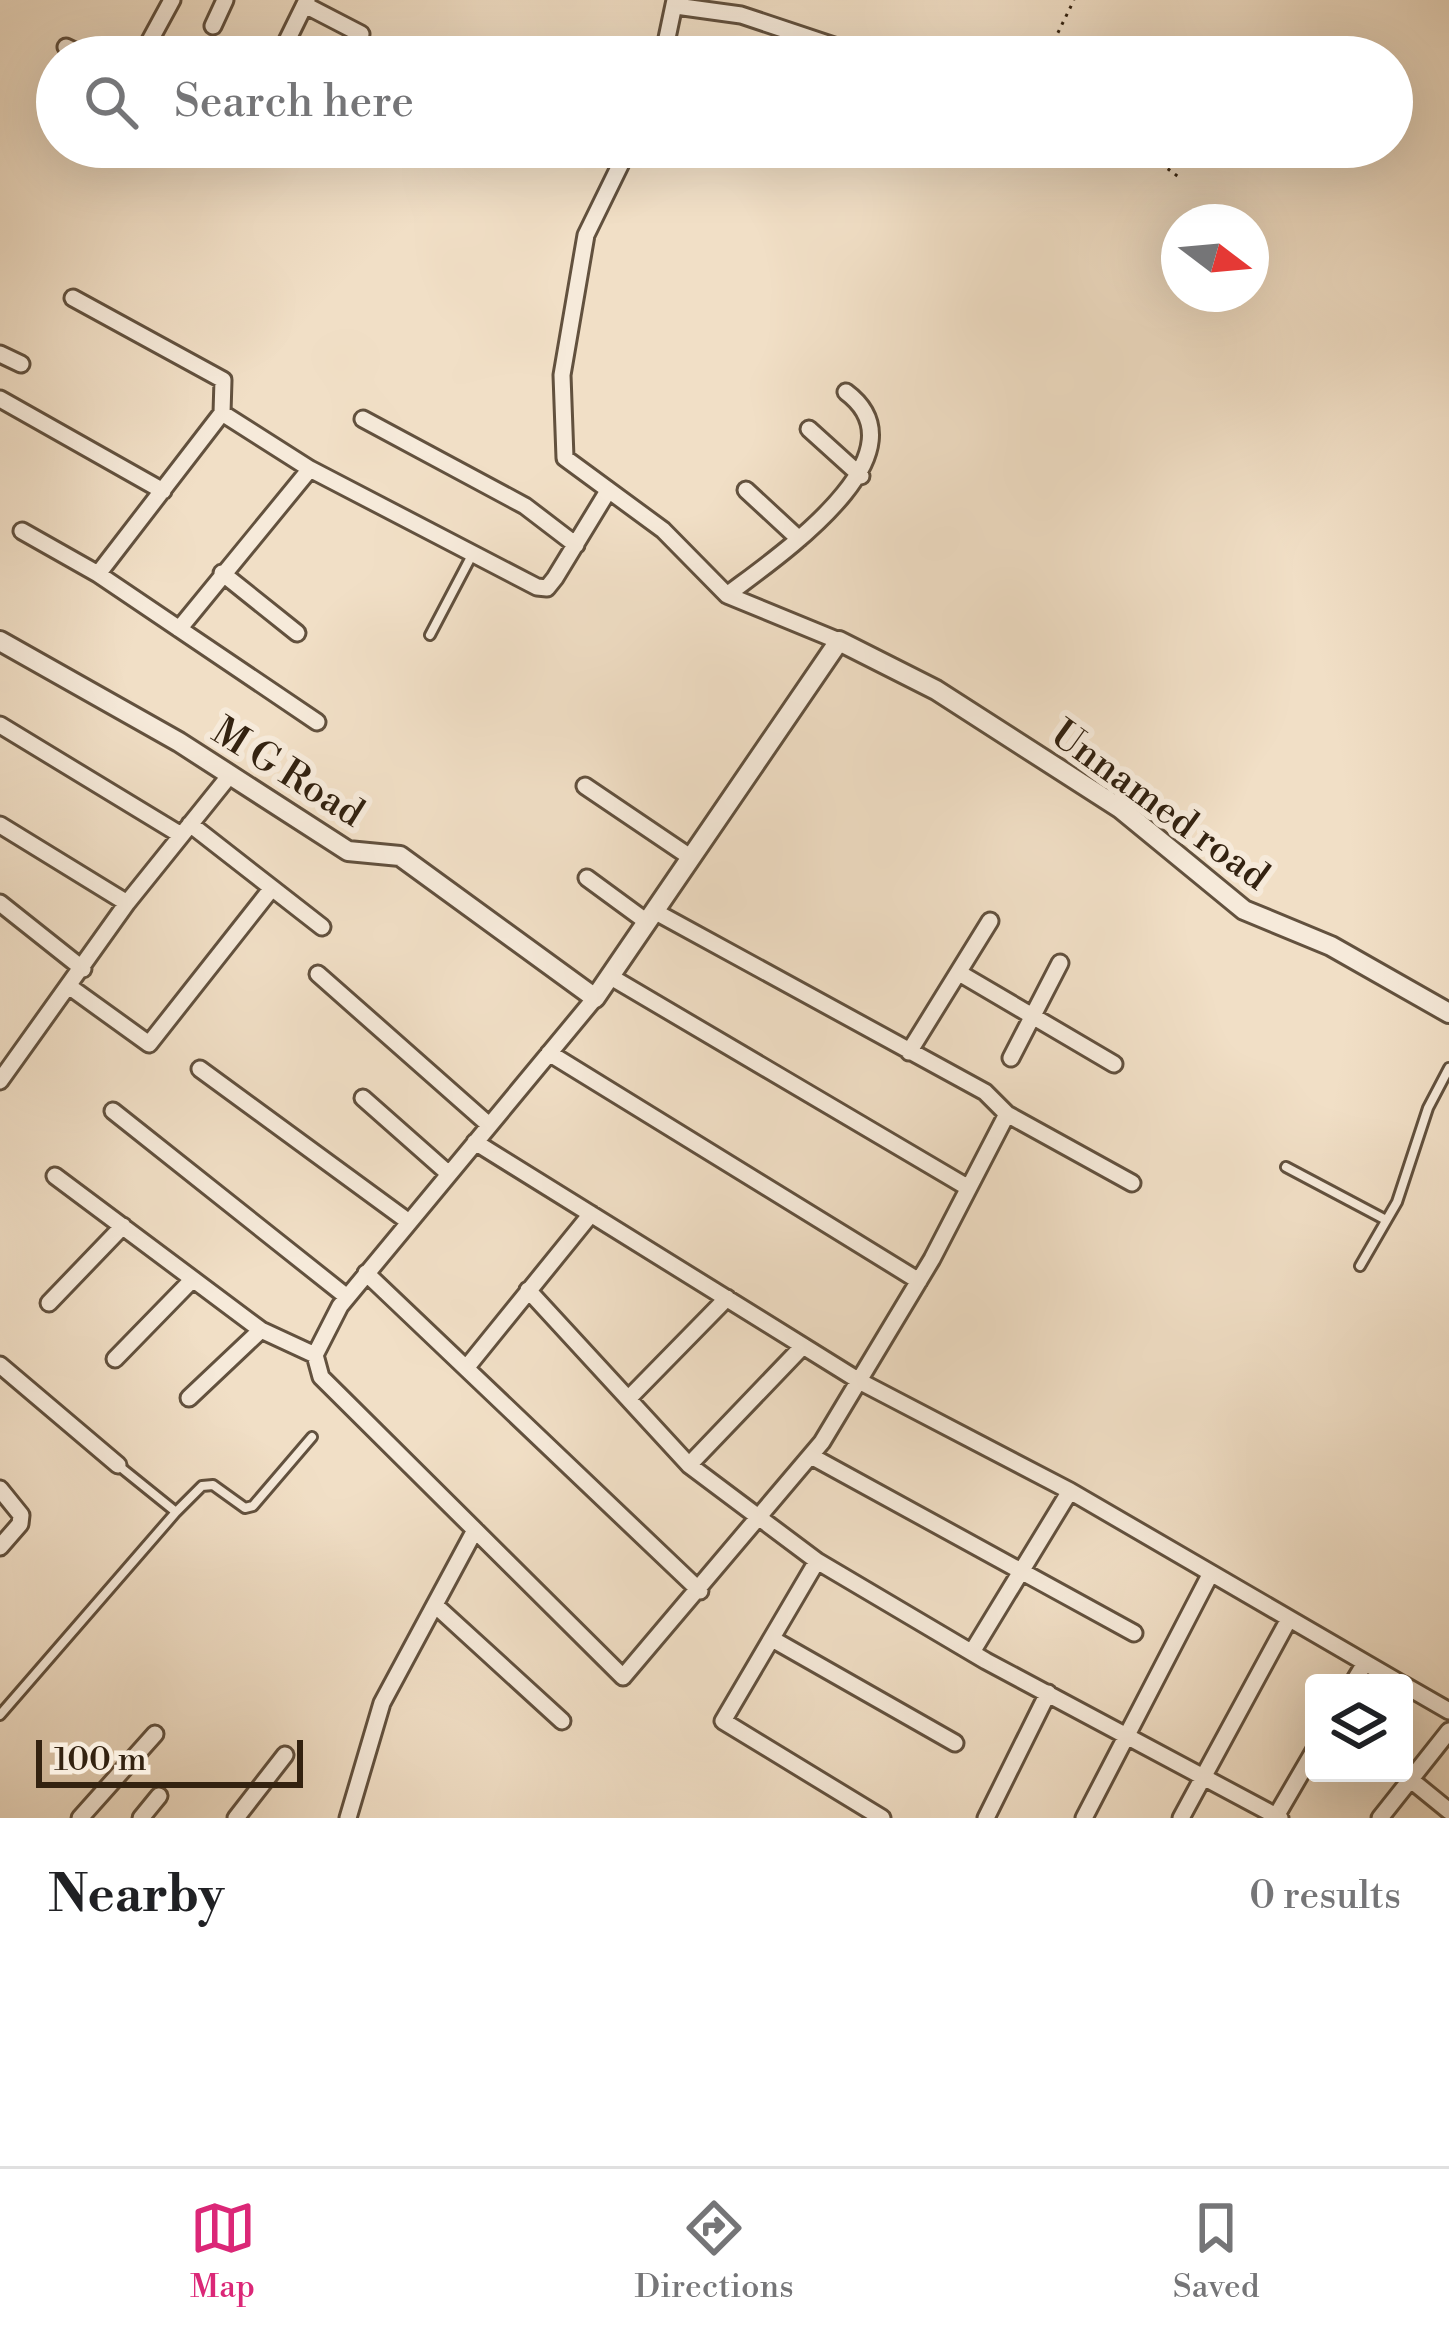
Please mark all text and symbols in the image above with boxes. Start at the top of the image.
search box [36,36,1413,168]
icon: search [78,69,144,135]
text: Search here [174,74,414,131]
north arrow [1161,204,1269,312]
street label: M G Road [203,707,373,839]
street label: Unnamed road [1041,710,1278,902]
map controls [1305,1674,1413,1782]
button: layers [1305,1674,1413,1782]
scale bar [36,1734,303,1787]
text: 100 m [54,1740,147,1781]
text: Nearby [48,1864,224,1928]
text: 0 results [1249,1872,1401,1921]
tab: Map [190,2195,256,2308]
tab: Directions [635,2195,794,2308]
tab: Saved [1173,2195,1259,2308]

